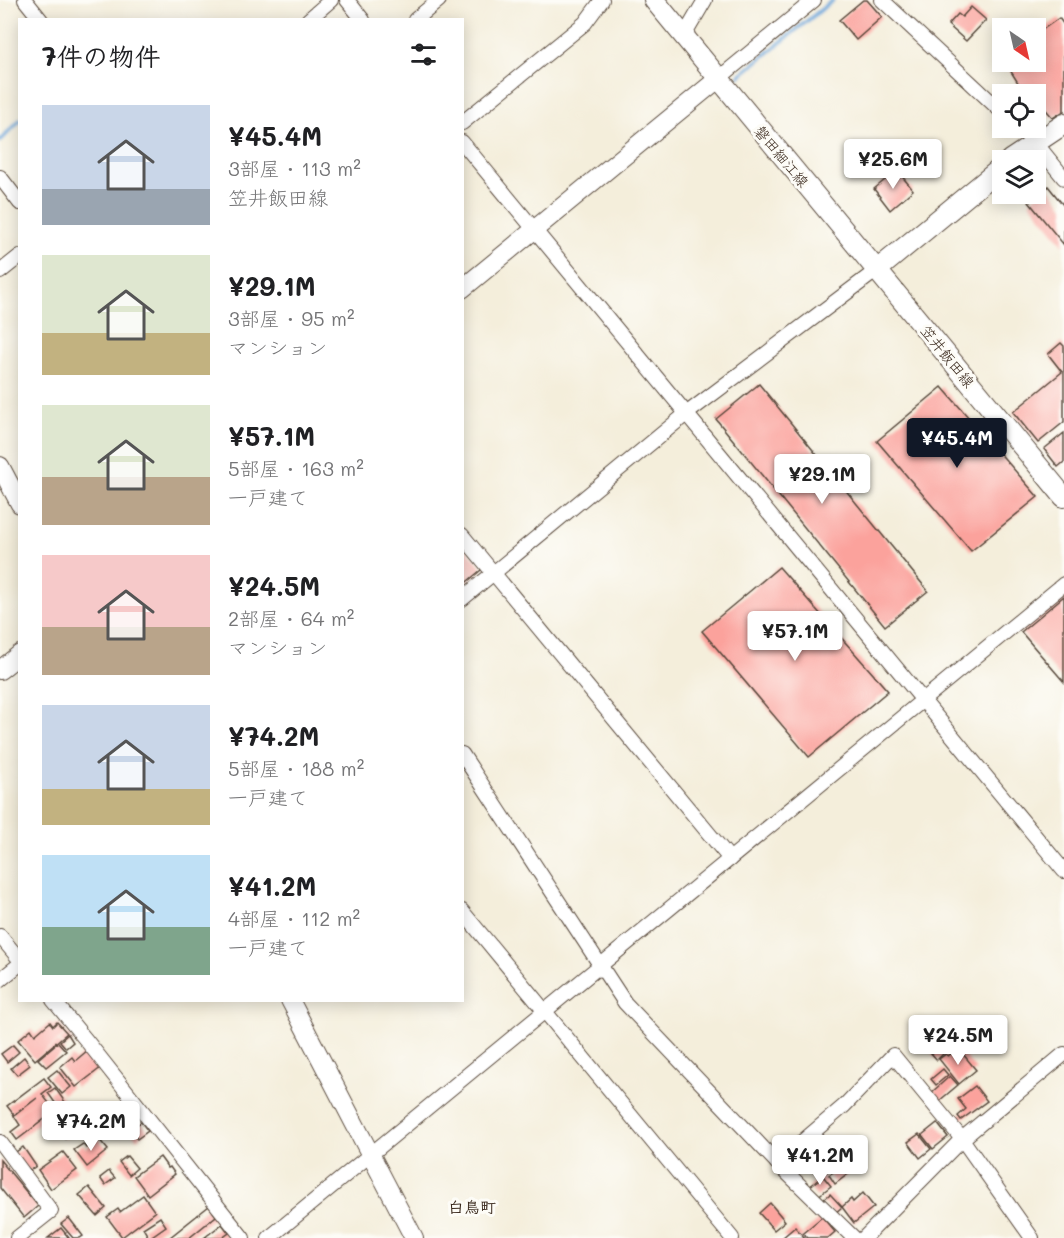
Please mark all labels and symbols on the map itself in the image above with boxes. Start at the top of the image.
north arrow [992,18,1046,72]
street label: 磐田細江線 [750,121,814,191]
pin: ¥25.6M [844,139,942,190]
street label: 笠井飯田線 [917,321,979,391]
pin: ¥45.4M [908,418,1006,469]
pin: ¥29.1M [773,454,871,505]
pin: ¥57.1M [746,611,844,662]
pin: ¥24.5M [909,1015,1007,1066]
pin: ¥74.2M [42,1101,140,1152]
pin: ¥41.2M [771,1135,869,1186]
district label: 白鳥町 [448,1196,496,1217]

